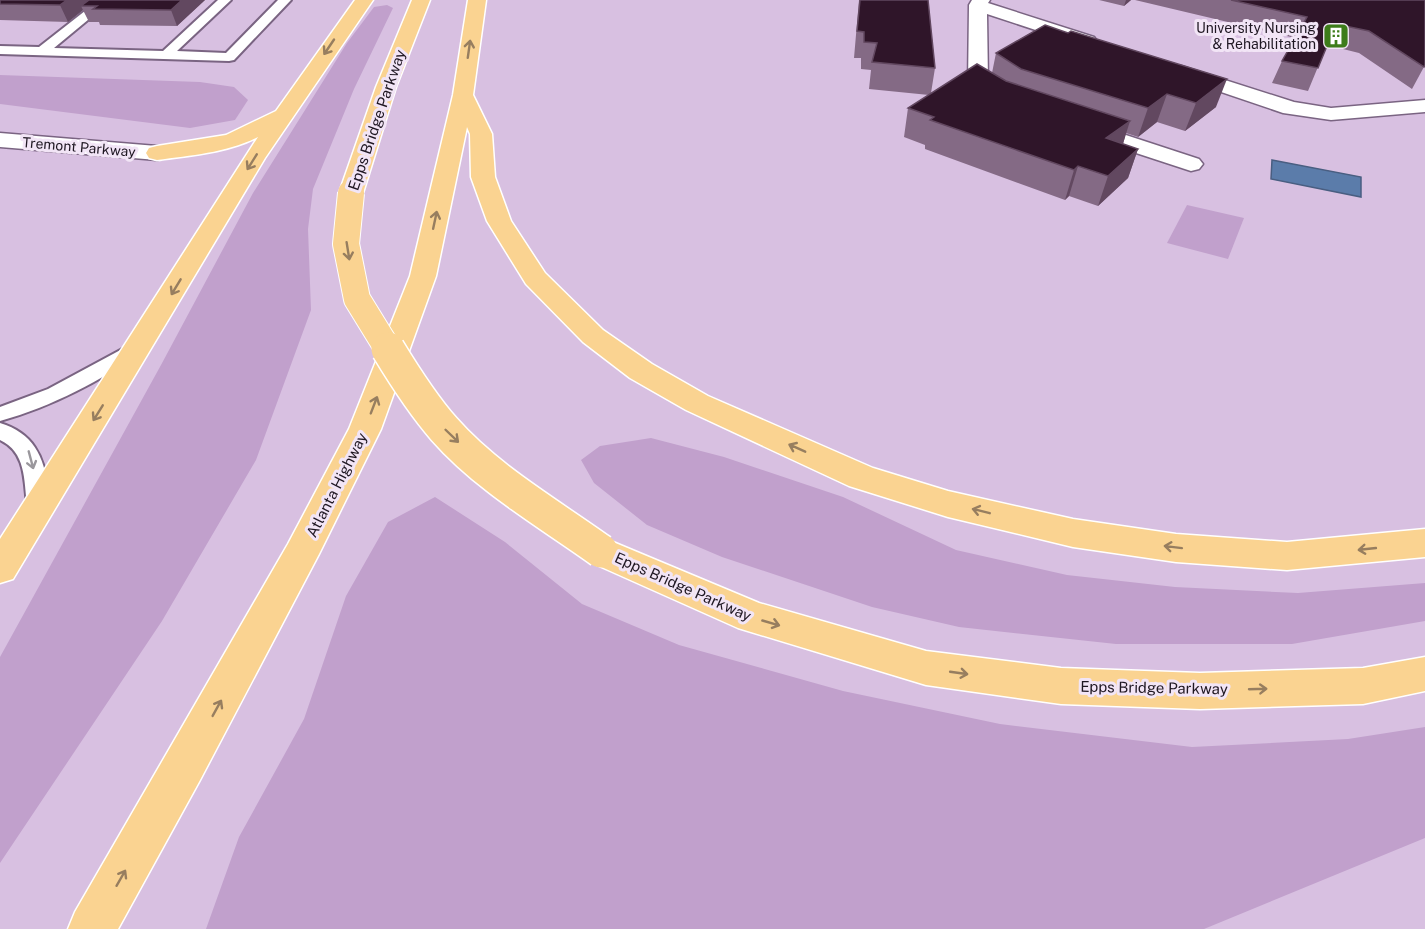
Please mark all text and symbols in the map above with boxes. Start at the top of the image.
place label: University Nursing & Rehabilitation [1196,20,1316,52]
building icon: University Nursing & Rehabilitation [1321,21,1351,51]
one-way arrow [323,39,336,56]
one-way arrow [464,39,475,59]
street label: Epps Bridge Parkway [344,47,409,192]
street label: Tremont Parkway [22,134,137,160]
one-way arrow [246,153,258,170]
one-way arrow [430,211,441,231]
one-way arrow [343,241,354,260]
one-way arrow [170,278,182,295]
one-way arrow [369,396,380,415]
one-way arrow [92,404,104,421]
one-way arrow [444,429,459,443]
street label: Atlanta Highway [303,430,370,540]
one-way arrow [788,442,806,453]
one-way arrow [25,451,37,470]
one-way arrow [972,505,991,517]
one-way arrow [1163,541,1183,552]
one-way arrow [1357,544,1377,555]
street label: Epps Bridge Parkway [612,549,754,624]
one-way arrow [761,618,780,629]
one-way arrow [949,667,968,678]
street label: Epps Bridge Parkway [1080,678,1228,697]
one-way arrow [1248,684,1268,695]
one-way arrow [212,700,223,718]
one-way arrow [115,870,127,887]

